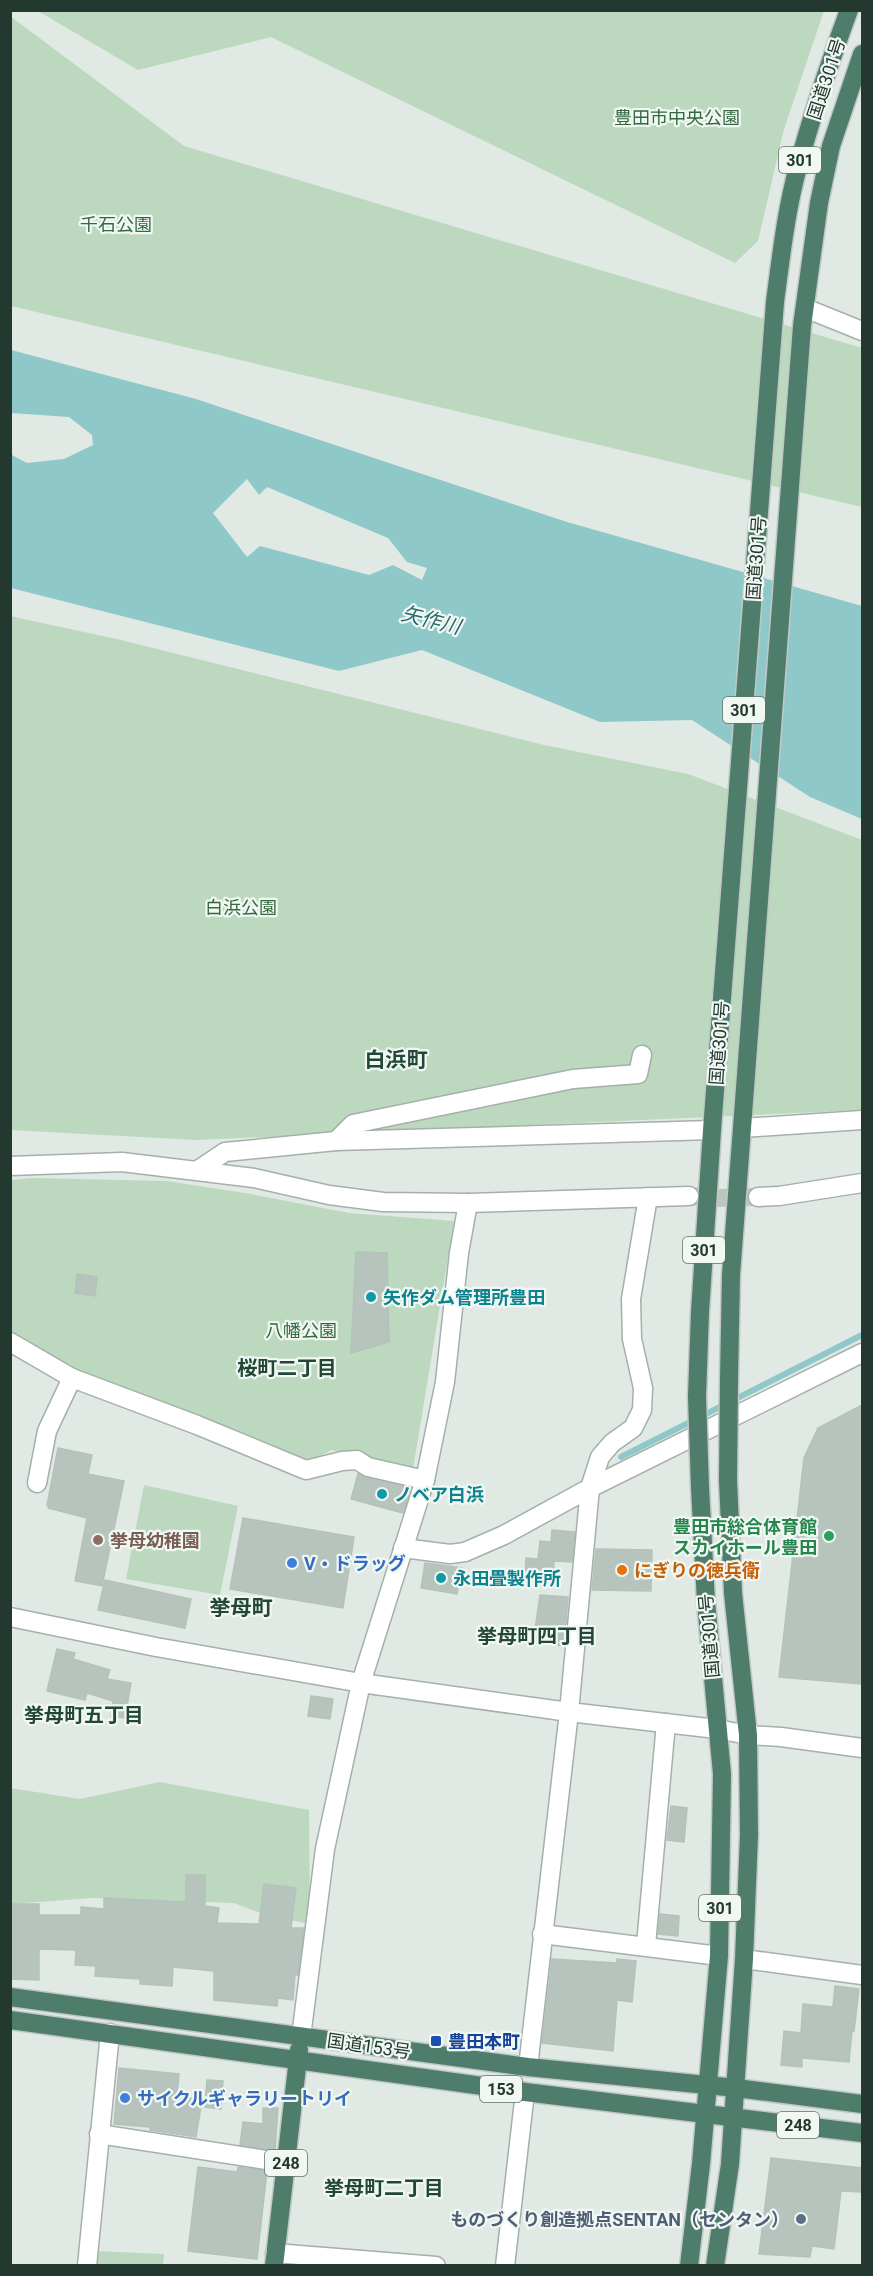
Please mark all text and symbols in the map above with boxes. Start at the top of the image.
street label: 国道301号 [803,36,849,122]
park label: 豊田市中央公園 [614,107,740,128]
road number: 301 [779,147,821,173]
park label: 千石公園 [80,214,152,235]
street label: 国道301号 [743,515,769,601]
water label: 矢作川 [399,601,465,639]
road number: 301 [723,697,765,723]
park label: 白浜公園 [205,897,277,918]
street label: 国道301号 [706,1000,732,1086]
district label: 白浜町 [365,1048,428,1072]
road number: 301 [683,1237,725,1263]
place label: 矢作ダム管理所豊田 [383,1287,545,1308]
marker: 矢作ダム管理所豊田 [364,1290,378,1304]
park label: 八幡公園 [265,1320,337,1341]
district label: 桜町二丁目 [237,1356,337,1380]
place label: ノベア白浜 [394,1484,484,1505]
marker: ノベア白浜 [375,1487,389,1501]
place label: 豊田市総合体育館 スカイホール豊田 [673,1516,817,1558]
marker: 豊田市総合体育館 スカイホール豊田 [822,1529,836,1543]
place label: 挙母幼稚園 [110,1530,200,1551]
marker: 挙母幼稚園 [91,1533,105,1547]
place label: V・ドラッグ [304,1553,406,1574]
marker: V・ドラッグ [285,1556,299,1570]
place label: にぎりの徳兵衛 [634,1560,760,1581]
marker: にぎりの徳兵衛 [615,1563,629,1577]
place label: 永田畳製作所 [453,1568,561,1589]
marker: 永田畳製作所 [434,1571,448,1585]
street label: 国道301号 [695,1593,723,1679]
district label: 挙母町 [210,1596,273,1620]
district label: 挙母町四丁目 [477,1624,597,1648]
district label: 挙母町五丁目 [24,1703,144,1727]
road number: 301 [699,1895,741,1921]
street label: 国道153号 [326,2030,412,2062]
place label: 豊田本町 [448,2031,520,2052]
marker: 豊田本町 [429,2034,443,2048]
road number: 153 [480,2076,522,2102]
place label: サイクルギャラリートリイ [137,2088,352,2109]
marker: サイクルギャラリートリイ [118,2091,132,2105]
road number: 248 [777,2112,819,2138]
road number: 248 [265,2150,307,2176]
district label: 挙母町二丁目 [324,2176,444,2200]
place label: ものづくり創造拠点SENTAN（センタン） [450,2209,789,2230]
marker: ものづくり創造拠点SENTAN（センタン） [794,2212,808,2226]

